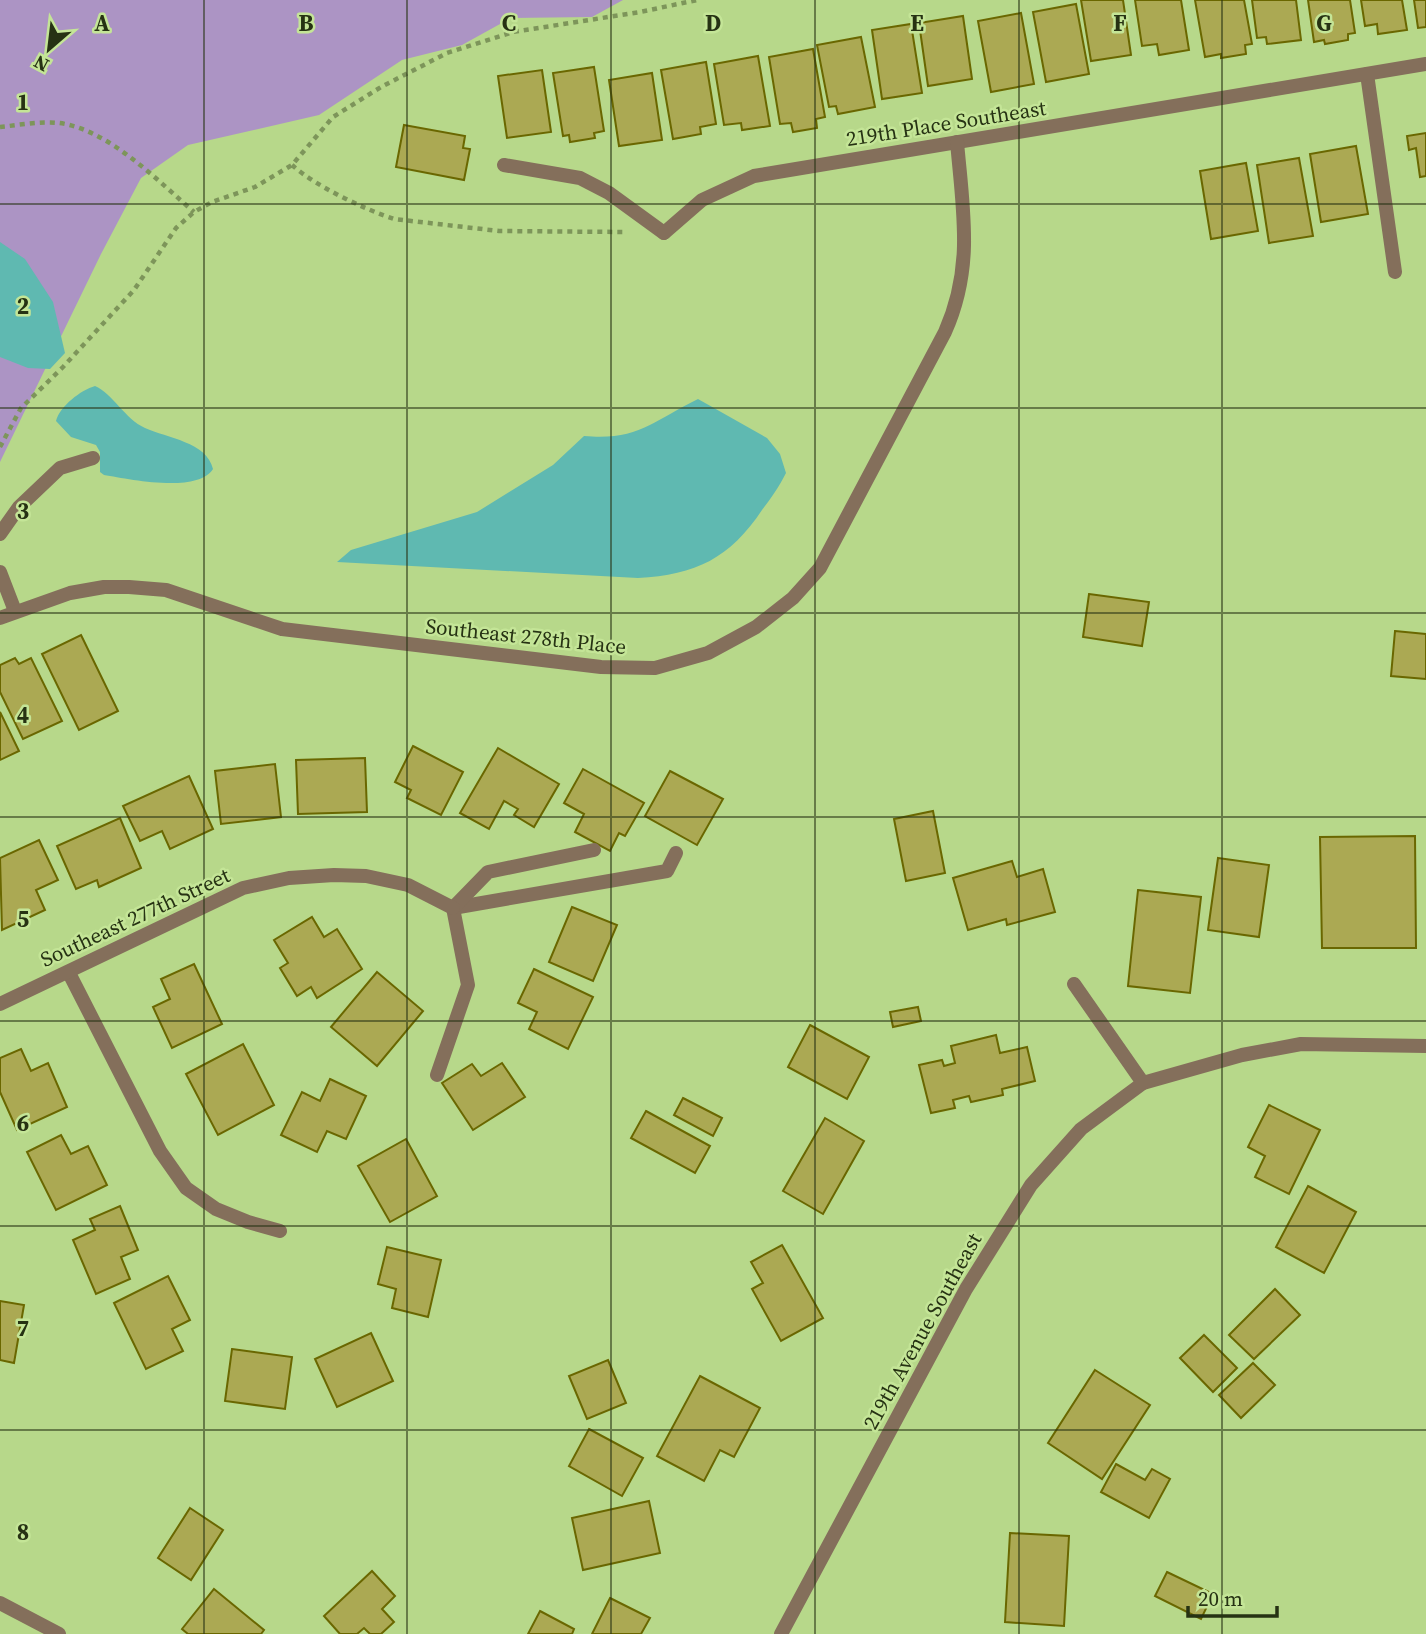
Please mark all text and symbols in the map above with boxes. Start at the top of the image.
text: A [94,7,110,39]
text: B [299,7,314,39]
text: C [502,7,516,39]
text: D [705,7,721,39]
text: E [910,7,924,39]
text: F [1113,7,1127,39]
text: G [1316,7,1332,39]
north arrow [14,14,84,84]
text: N [29,49,53,79]
text: 1 [17,86,29,118]
street label: 219th Place Southeast [844,93,1048,153]
text: 2 [17,290,29,322]
text: 3 [17,495,29,527]
street label: Southeast 278th Place [424,611,628,661]
text: 4 [17,699,29,731]
street label: Southeast 277th Street [36,860,235,974]
text: 5 [17,903,29,935]
text: 6 [17,1107,29,1139]
street label: 219th Avenue Southeast [856,1227,988,1434]
text: 7 [17,1312,29,1344]
text: 8 [17,1516,29,1548]
scale bar [1188,1574,1277,1618]
text: 20 m [1198,1584,1243,1613]

